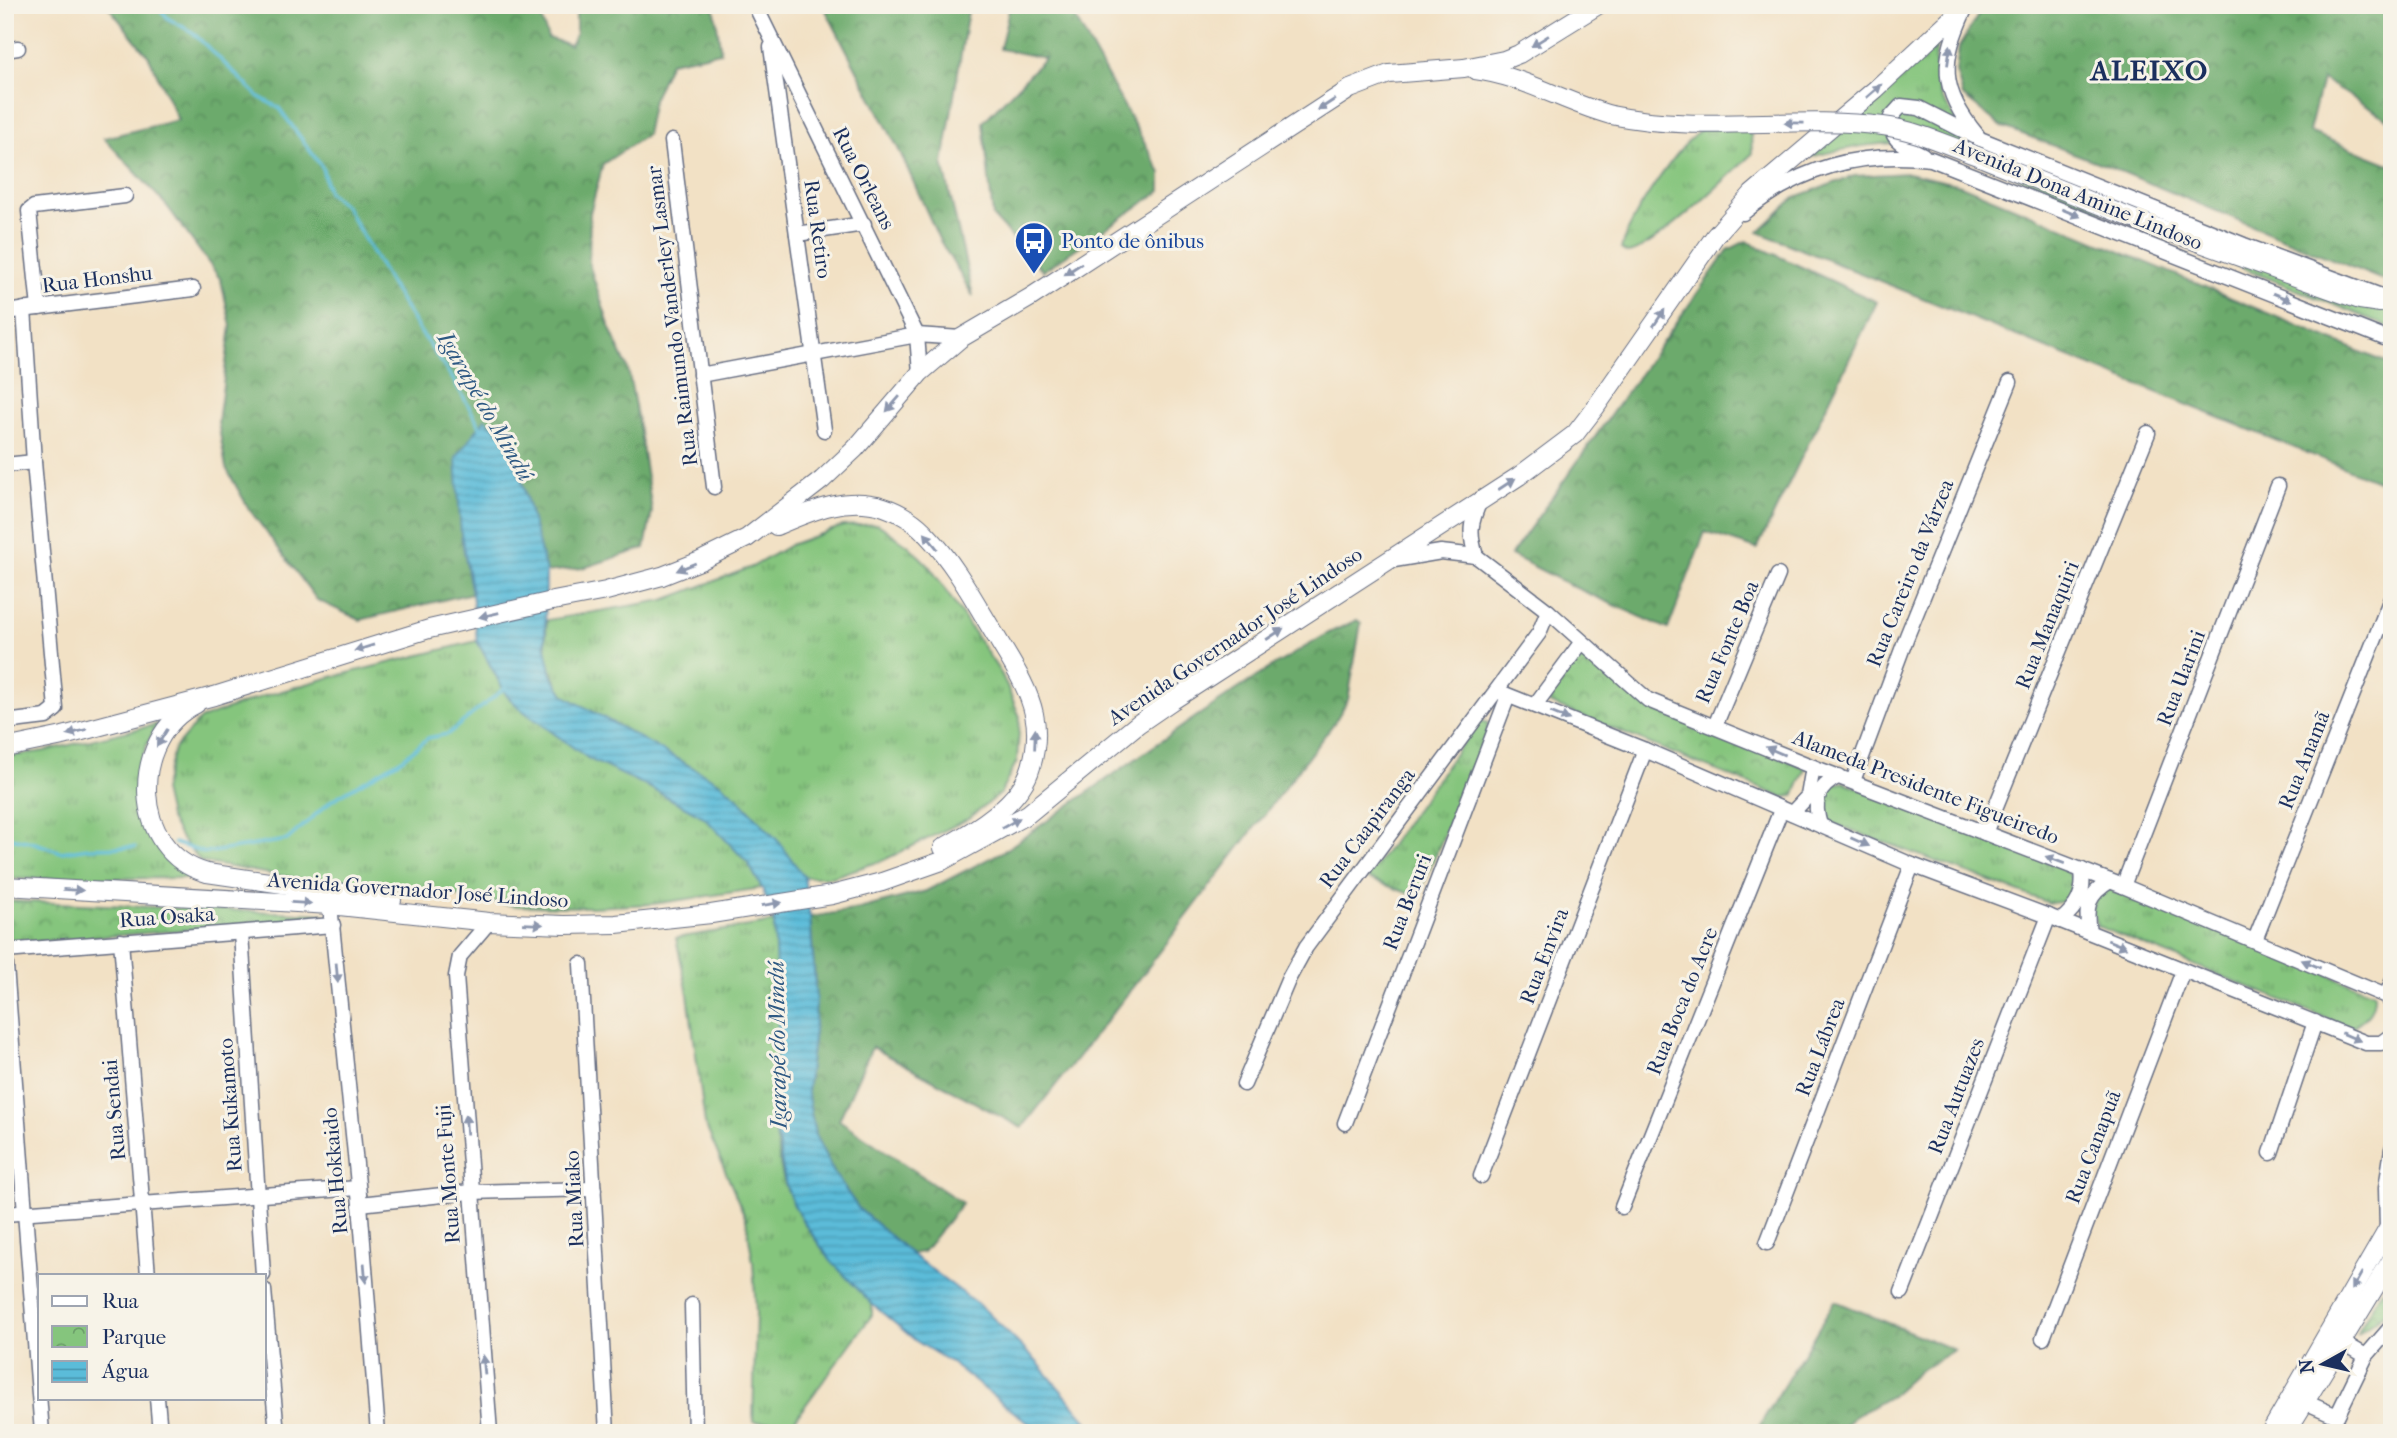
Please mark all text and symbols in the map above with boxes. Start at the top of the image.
one-way arrow [1530,35,1549,47]
one-way arrow [1943,44,1954,66]
district label: ALEIXO [2089,54,2209,87]
one-way arrow [1865,83,1883,99]
one-way arrow [1316,98,1335,111]
one-way arrow [1783,117,1805,129]
street label: Rua Orleans [828,123,900,234]
street label: Avenida Dona Amine Lindoso [1949,133,2206,255]
street label: Rua Raimundo Vanderley Lasmar [642,164,702,468]
street label: Rua Retiro [799,178,837,280]
one-way arrow [2060,208,2081,219]
bus stop icon: Ponto de ônibus [1013,220,1055,275]
place label: Ponto de ônibus [1061,229,1204,253]
street label: Rua Honshu [40,260,154,298]
one-way arrow [1064,262,1083,275]
one-way arrow [2272,292,2293,303]
one-way arrow [1652,309,1666,327]
water label: Igarapé do Mindú [431,326,540,486]
one-way arrow [886,396,901,413]
street label: Rua Careiro da Várzea [1861,475,1959,670]
one-way arrow [1497,477,1517,490]
one-way arrow [924,533,939,551]
street label: Avenida Governador José Lindoso [1102,542,1367,731]
street label: Rua Manaquiri [2010,557,2084,693]
one-way arrow [675,562,696,573]
street label: Rua Fonte Boa [1690,577,1764,707]
one-way arrow [477,610,499,621]
one-way arrow [1265,627,1284,640]
street label: Rua Uarini [2152,627,2210,729]
one-way arrow [353,644,374,654]
street label: Rua Anamã [2273,707,2335,813]
one-way arrow [1550,710,1571,721]
street label: Alameda Presidente Figueiredo [1789,725,2062,849]
one-way arrow [66,727,88,738]
one-way arrow [156,728,169,747]
one-way arrow [1029,728,1041,750]
one-way arrow [1765,745,1785,757]
street label: Rua Caapiranga [1314,763,1420,893]
one-way arrow [1001,817,1020,830]
one-way arrow [1850,837,1871,848]
street label: Rua Beruri [1378,851,1436,953]
one-way arrow [2045,854,2066,865]
street label: Avenida Governador José Lindoso [266,867,569,912]
one-way arrow [63,885,85,896]
one-way arrow [290,898,312,909]
one-way arrow [761,898,783,909]
street label: Rua Osaka [118,902,216,932]
street label: Rua Envira [1515,904,1573,1007]
one-way arrow [522,918,544,930]
street label: Rua Boca do Acre [1641,924,1723,1078]
one-way arrow [2107,938,2127,950]
one-way arrow [2301,958,2322,969]
water label: Igarapé do Mindú [763,960,792,1130]
one-way arrow [332,962,343,984]
street label: Rua Lábrea [1790,994,1850,1099]
one-way arrow [2341,1032,2362,1043]
street label: Rua Autuazes [1923,1034,1989,1158]
street label: Rua Kukamoto [213,1037,247,1173]
street label: Rua Sendai [98,1058,130,1162]
street label: Rua Canapuã [2060,1087,2126,1207]
street label: Rua Monte Fuji [431,1104,465,1244]
street label: Rua Hokkaido [317,1107,353,1235]
one-way arrow [460,1113,471,1135]
street label: Rua Miako [559,1150,589,1248]
one-way arrow [360,1262,371,1284]
one-way arrow [2351,1272,2364,1291]
legend [38,1274,266,1400]
text: Rua [102,1289,139,1313]
text: Parque [102,1325,166,1349]
north arrow [2288,1330,2358,1400]
one-way arrow [478,1354,489,1376]
text: N [2295,1357,2319,1375]
text: Água [101,1359,149,1383]

